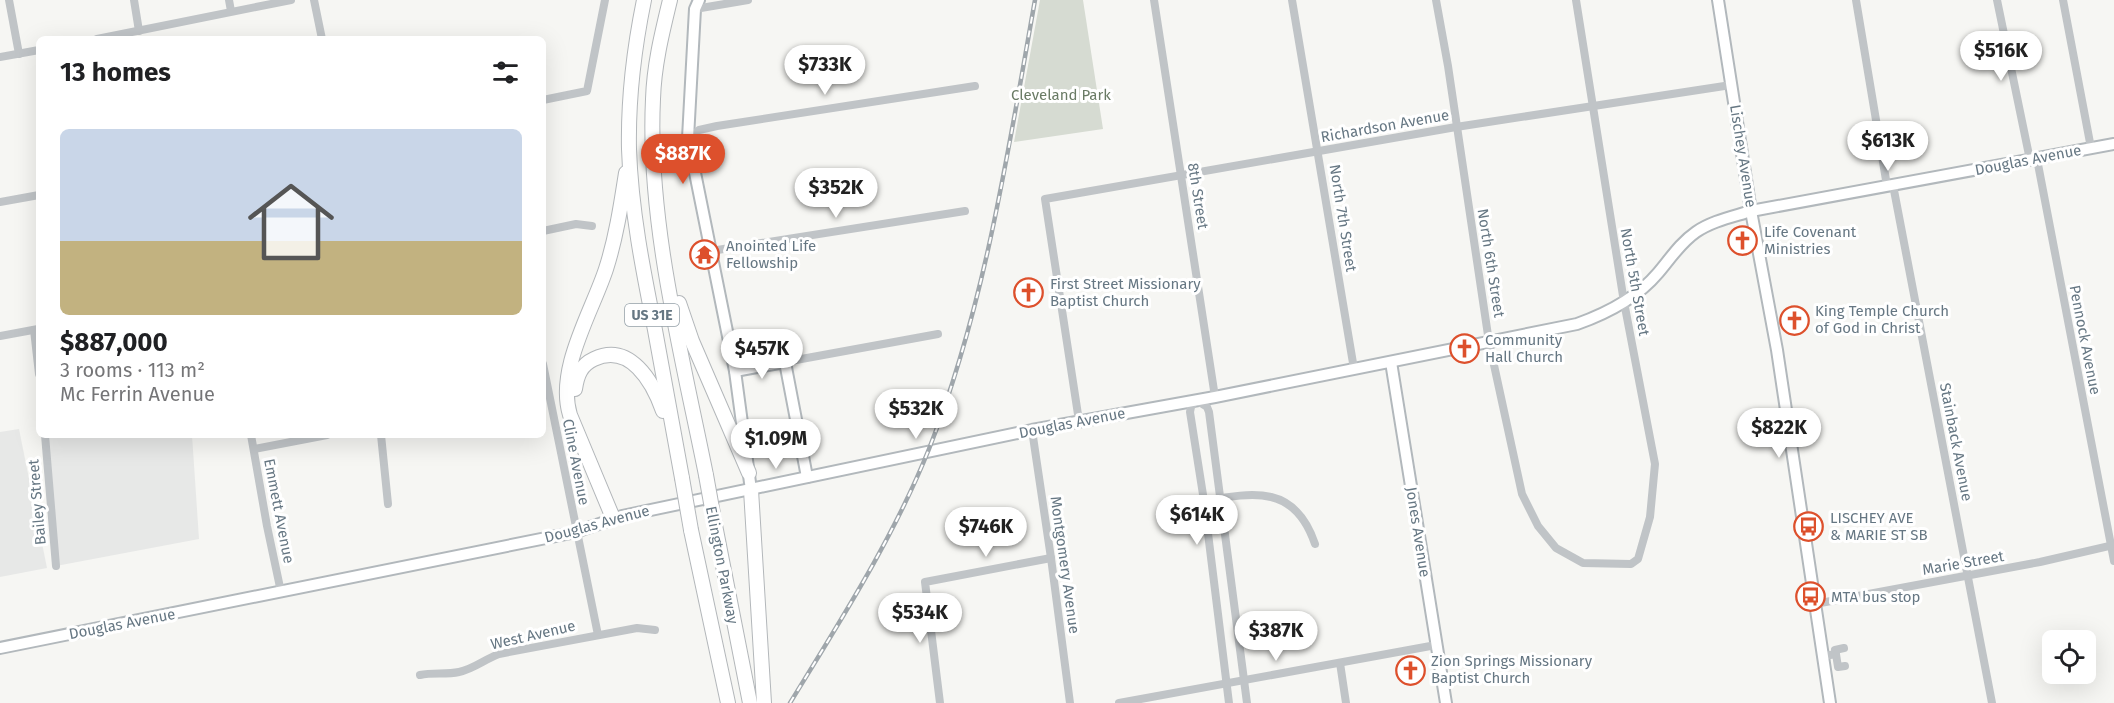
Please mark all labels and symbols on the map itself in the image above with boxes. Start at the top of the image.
pin: $516K [1959,31,2043,82]
pin: $733K [783,45,867,96]
park label: Cleveland Park [1011,86,1111,104]
street label: Lischey Avenue [1726,103,1760,209]
street label: Richardson Avenue [1319,106,1451,146]
pin: $613K [1846,121,1930,172]
pin: $887K [641,134,725,185]
street label: Douglas Avenue [1973,141,2083,179]
street label: 8th Street [1184,161,1212,231]
street label: North 7th Street [1326,163,1360,274]
pin: $352K [794,168,878,219]
street label: North 6th Street [1474,207,1509,319]
place label: Life Covenant Ministries [1764,223,1857,258]
church icon: Life Covenant Ministries [1727,225,1759,257]
street label: North 5th Street [1617,227,1653,338]
place label: Anointed Life Fellowship [726,237,816,272]
temple icon: Anointed Life Fellowship [689,239,721,271]
place label: First Street Missionary Baptist Church [1050,275,1201,310]
church icon: First Street Missionary Baptist Church [1013,277,1045,309]
street label: Pennock Avenue [2066,284,2104,396]
place label: King Temple Church of God in Christ [1815,302,1949,337]
road number: US 31E [625,304,679,326]
church icon: King Temple Church of God in Christ [1778,304,1810,336]
pin: $457K [720,329,804,380]
place label: Community Hall Church [1485,331,1563,366]
church icon: Community Hall Church [1448,333,1480,365]
street label: Stainback Avenue [1936,381,1976,503]
pin: $532K [874,389,958,440]
street label: Douglas Avenue [1017,404,1127,442]
pin: $822K [1737,408,1821,459]
street label: Cline Avenue [559,417,593,507]
pin: $1.09M [727,419,825,470]
street label: Emmett Avenue [260,457,298,565]
street label: Bailey Street [24,458,50,546]
street label: Jones Avenue [1402,486,1434,578]
street label: Montgomery Avenue [1046,495,1084,635]
pin: $614K [1155,495,1239,546]
street label: Douglas Avenue [542,501,652,547]
street label: Ellington Parkway [702,505,742,626]
pin: $746K [944,507,1028,558]
place label: LISCHEY AVE & MARIE ST SB [1830,509,1928,544]
bus stop icon: LISCHEY AVE & MARIE ST SB [1793,511,1825,543]
street label: Marie Street [1921,547,2006,579]
bus stop icon: MTA bus stop [1794,581,1826,613]
place label: MTA bus stop [1831,588,1921,606]
pin: $534K [878,593,962,644]
street label: Douglas Avenue [67,605,177,643]
pin: $387K [1234,611,1318,662]
street label: West Avenue [489,616,577,654]
place label: Zion Springs Missionary Baptist Church [1431,652,1593,687]
church icon: Zion Springs Missionary Baptist Church [1394,654,1426,686]

